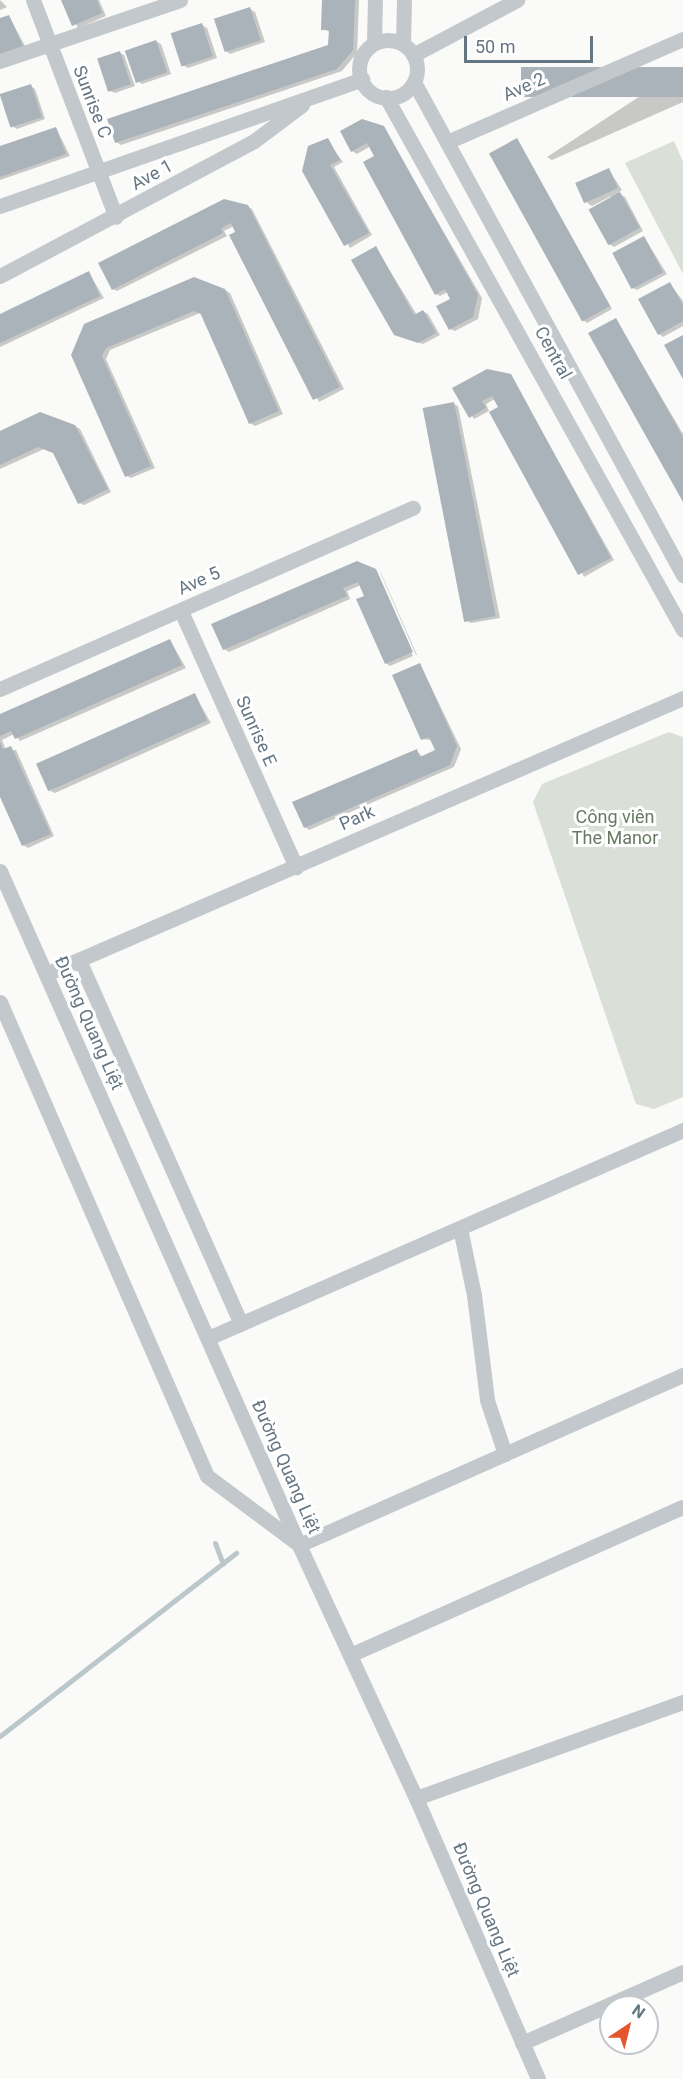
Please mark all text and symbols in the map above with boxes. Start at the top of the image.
scale bar [467,24,596,62]
text: 50 m [475,36,515,57]
street label: Sunrise C [68,63,116,141]
street label: Ave 2 [499,68,549,106]
street label: Ave 1 [128,155,176,195]
street label: Central [530,323,576,383]
street label: Ave 5 [174,562,224,600]
street label: Sunrise E [231,693,281,769]
street label: Park [336,801,378,835]
park label: Công viên The Manor [572,807,658,850]
street label: Đường Quang Liệt [50,953,128,1093]
street label: Đường Quang Liệt [247,1397,325,1537]
street label: Đường Quang Liệt [448,1839,524,1981]
north arrow [599,1995,659,2055]
text: N [628,2000,649,2023]

